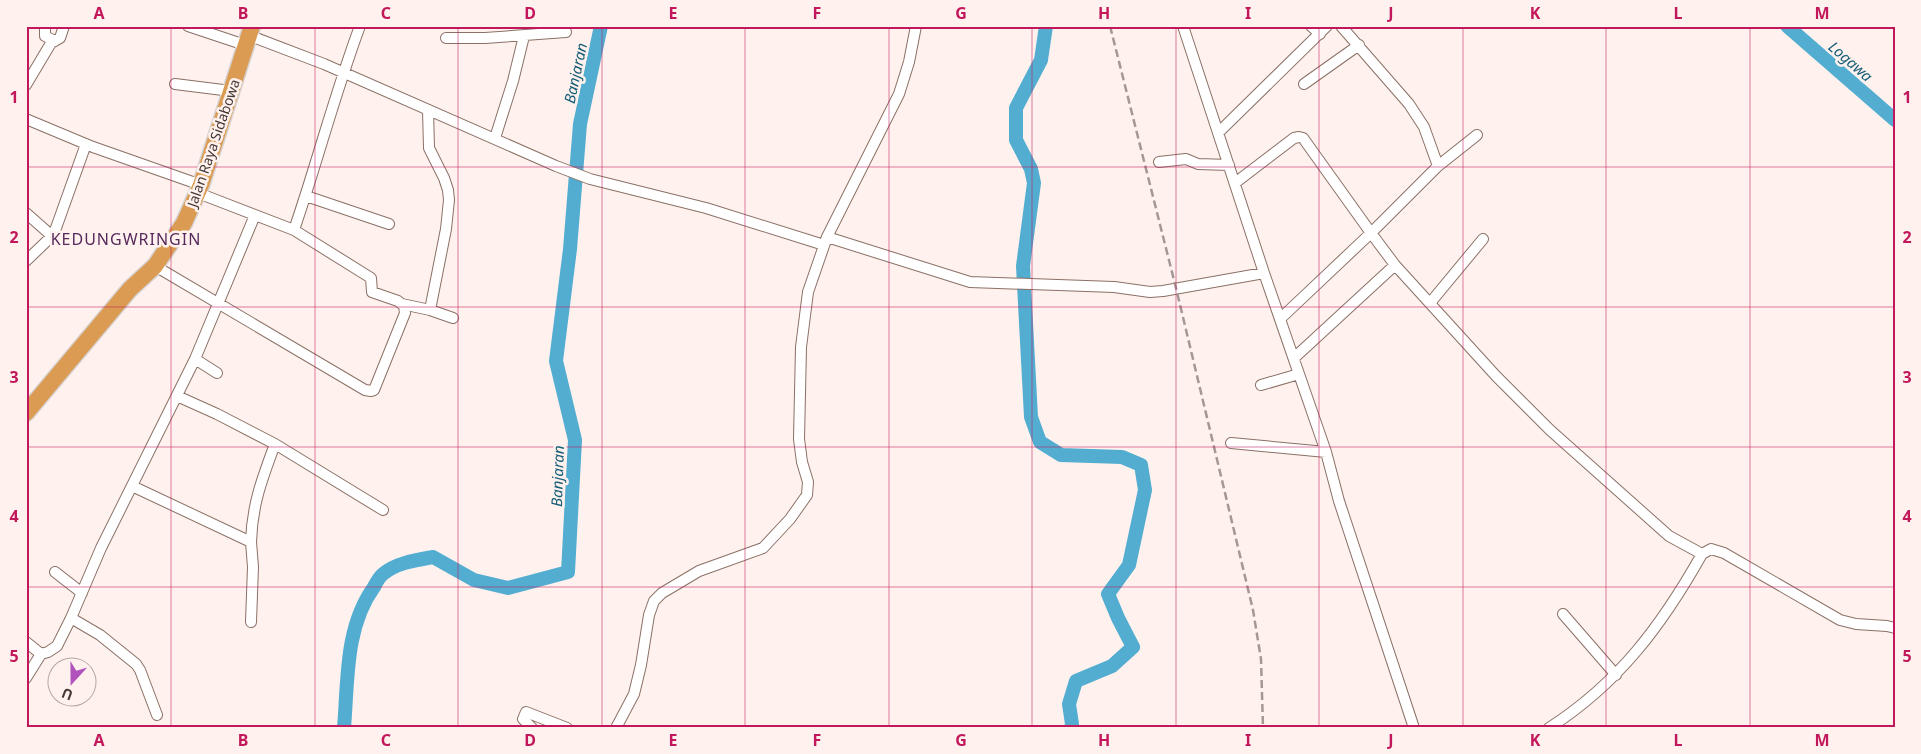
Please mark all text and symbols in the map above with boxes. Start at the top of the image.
text: A [93,2,105,24]
text: B [238,2,248,24]
text: C [381,2,391,24]
text: D [524,2,536,24]
text: E [669,2,678,24]
text: F [813,2,821,24]
text: G [955,2,967,24]
text: H [1098,2,1110,24]
text: I [1245,2,1251,24]
text: J [1386,2,1394,24]
text: K [1530,2,1541,24]
text: L [1674,2,1683,24]
text: M [1814,2,1830,24]
water label: Logawa [1825,36,1878,86]
water label: Banjaran [559,41,591,105]
street label: Jalan Raya Sidabowa [182,77,244,211]
text: 1 [9,86,19,108]
text: 1 [1902,86,1912,108]
text: 2 [9,226,19,248]
text: 2 [1902,226,1912,248]
district label: KEDUNGWRINGIN [51,228,201,250]
text: 3 [9,366,19,388]
text: 3 [1902,366,1912,388]
water label: Banjaran [546,445,568,507]
text: 4 [9,505,19,527]
text: 4 [1902,505,1912,527]
text: 5 [9,645,19,667]
text: 5 [1902,645,1912,667]
north arrow [48,656,98,706]
text: U [59,684,76,705]
text: A [93,729,105,751]
text: B [238,729,248,751]
text: C [381,729,391,751]
text: D [524,729,536,751]
text: E [669,729,678,751]
text: F [813,729,821,751]
text: G [955,729,967,751]
text: H [1098,729,1110,751]
text: I [1245,729,1251,751]
text: J [1386,729,1394,751]
text: K [1530,729,1541,751]
text: L [1674,729,1683,751]
text: M [1814,729,1830,751]

